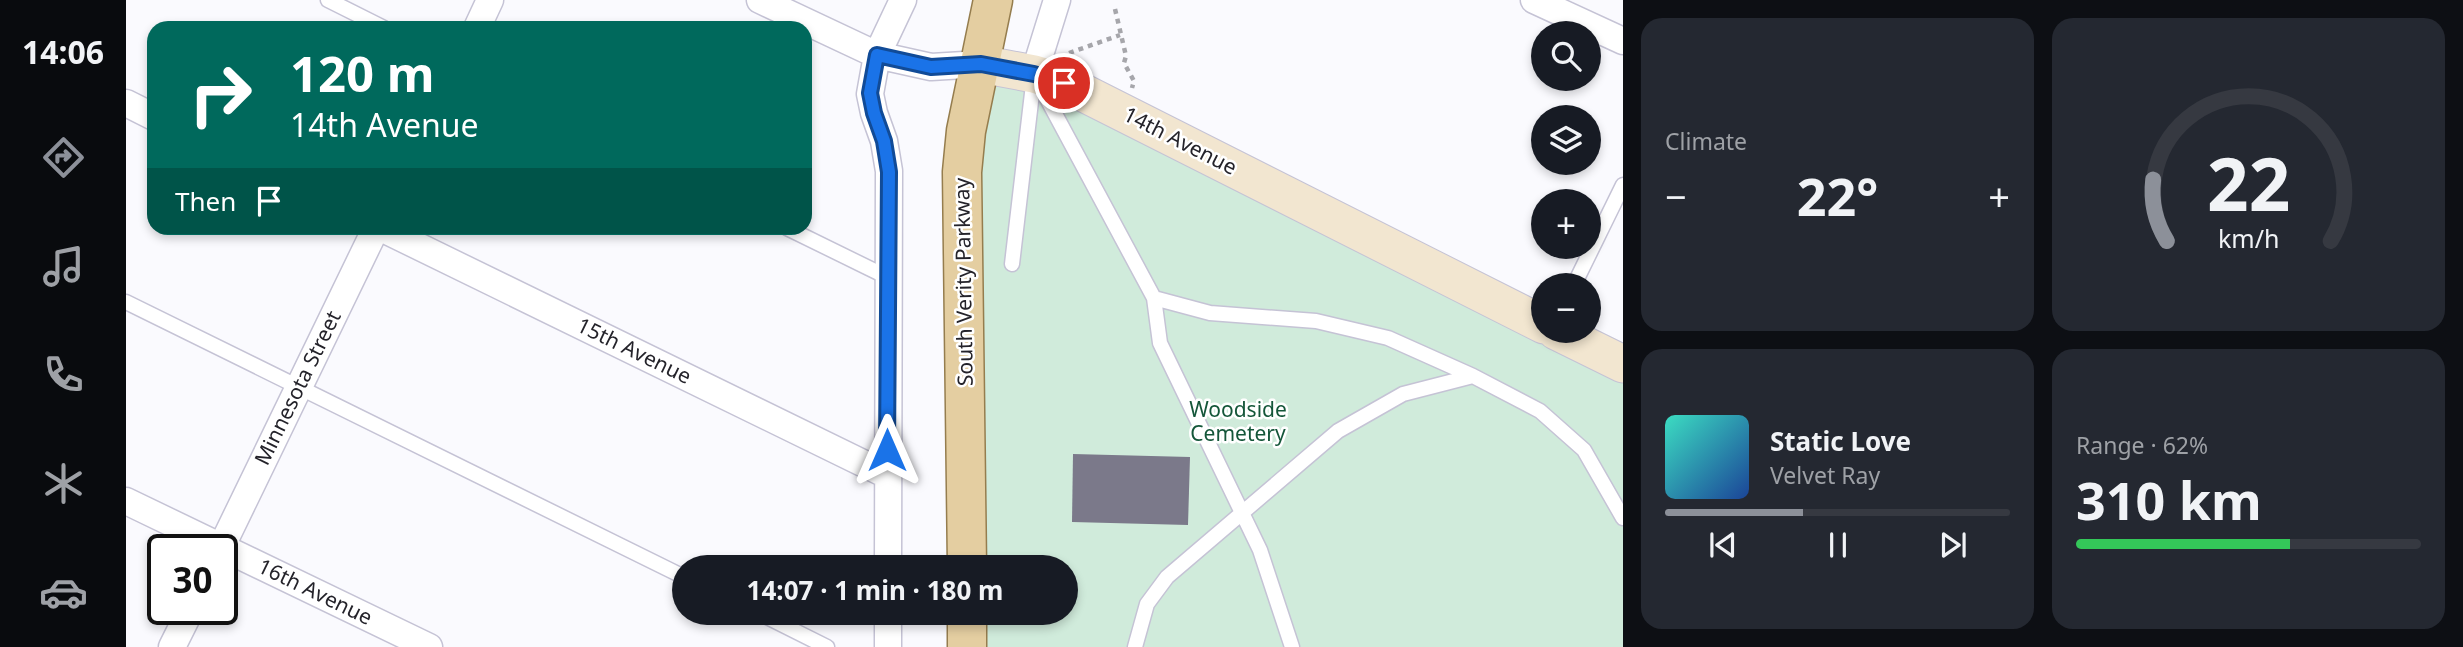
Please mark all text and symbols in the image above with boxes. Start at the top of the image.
map controls [1531,21,1601,343]
button: search [1531,21,1601,91]
text: 14:06 [22,30,104,73]
text: 120 m [290,40,435,106]
icon: right [175,49,266,140]
pin [1034,53,1094,113]
icon: arrive [1045,64,1083,102]
street label: 14th Avenue [1119,100,1242,181]
text: 14th Avenue [290,103,479,146]
button: layers [1531,105,1601,175]
text: Climate [1665,125,1747,157]
icon: directions [39,133,88,182]
text: 22 [2207,133,2290,232]
text: 22° [1797,160,1878,231]
text: − [1665,170,1687,222]
text: + [1988,170,2010,222]
street label: South Verity Parkway [947,177,979,386]
icon: arrive [250,182,288,220]
text: Then [175,183,236,219]
button: + [1531,189,1601,259]
text: km/h [2218,220,2279,254]
icon: music [39,242,88,291]
button: − [1531,273,1601,343]
street label: Minnesota Street [248,305,347,469]
street label: 15th Avenue [573,310,696,390]
icon: phone [39,350,88,399]
park label: Woodside Cemetery [1189,395,1287,447]
position arrow [850,413,924,487]
text: Static Love [1770,423,1911,459]
text: Range · 62% [2076,429,2208,461]
icon: climate [39,459,88,508]
text: Velvet Ray [1770,459,1880,491]
text: 310 km [2076,464,2262,535]
icon: previous [1704,526,1742,564]
icon: pause [1819,526,1857,564]
icon: next [1934,526,1972,564]
speed limit sign: 30 [147,534,238,625]
street label: 16th Avenue [254,551,377,631]
icon: car [39,568,88,617]
text: 14:07 · 1 min · 180 m [747,572,1003,608]

